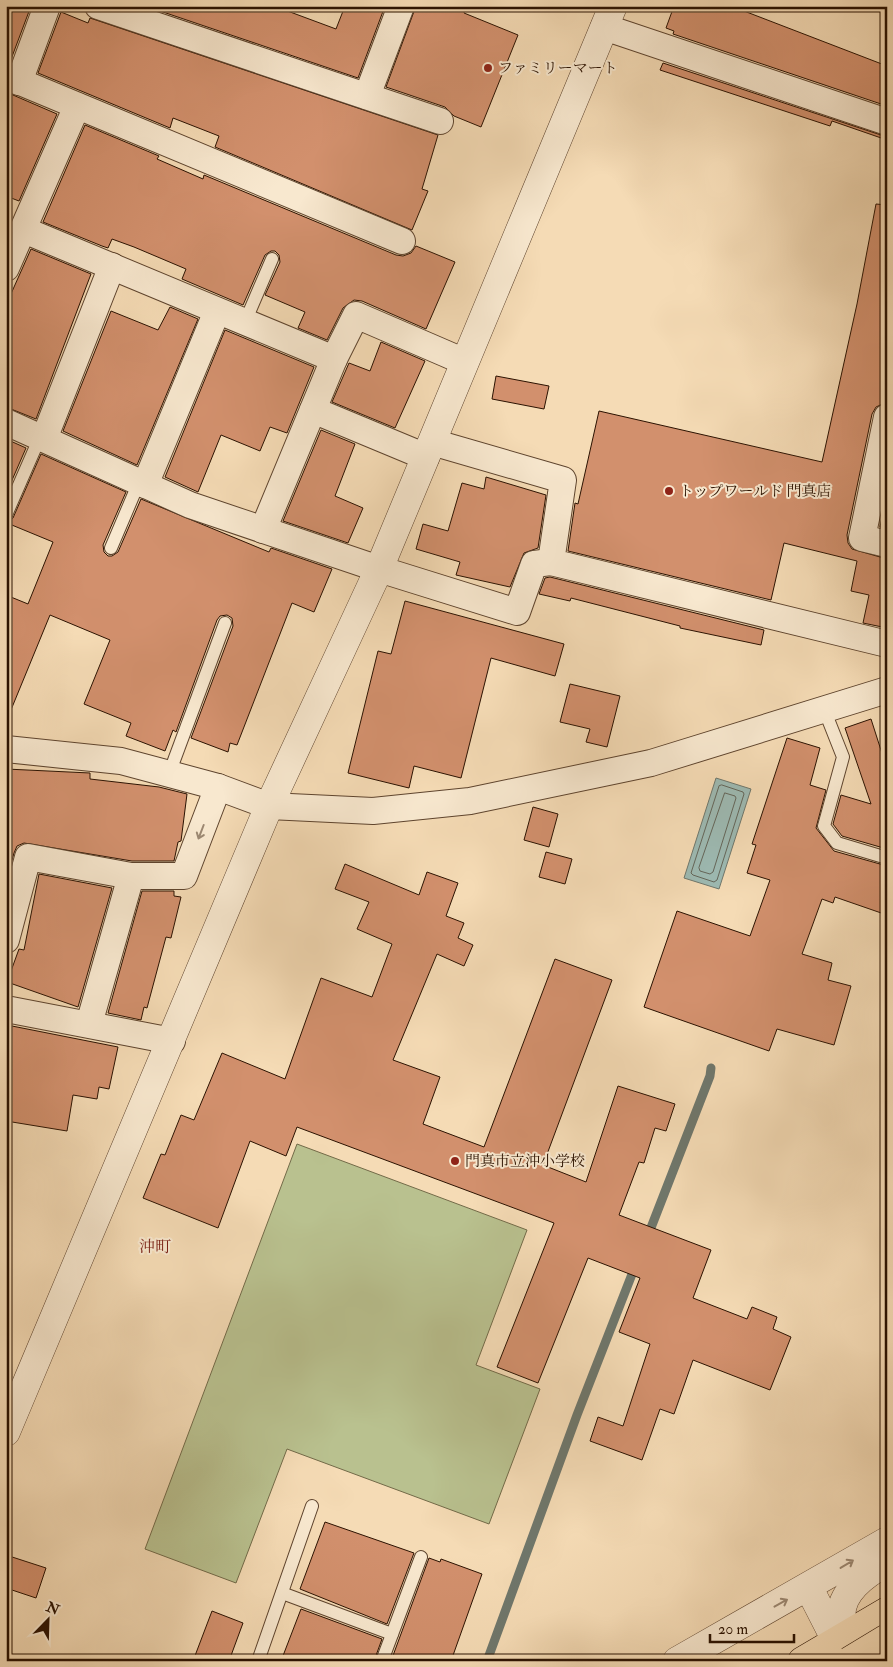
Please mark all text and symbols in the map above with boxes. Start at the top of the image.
place label: ファミリーマート [498,59,618,78]
marker: ファミリーマート [482,62,494,74]
place label: トップワールド 門真店 [679,482,831,501]
marker: トップワールド 門真店 [663,485,675,497]
one-way arrow [195,825,204,840]
place label: 門真市立沖小学校 [465,1152,585,1171]
marker: 門真市立沖小学校 [449,1155,461,1167]
district label: 沖町 [139,1237,171,1257]
one-way arrow [840,1559,854,1569]
north arrow [22,1594,72,1644]
text: N [43,1598,62,1619]
one-way arrow [774,1598,789,1608]
scale bar [710,1612,794,1644]
text: 20 m [718,1620,748,1639]

